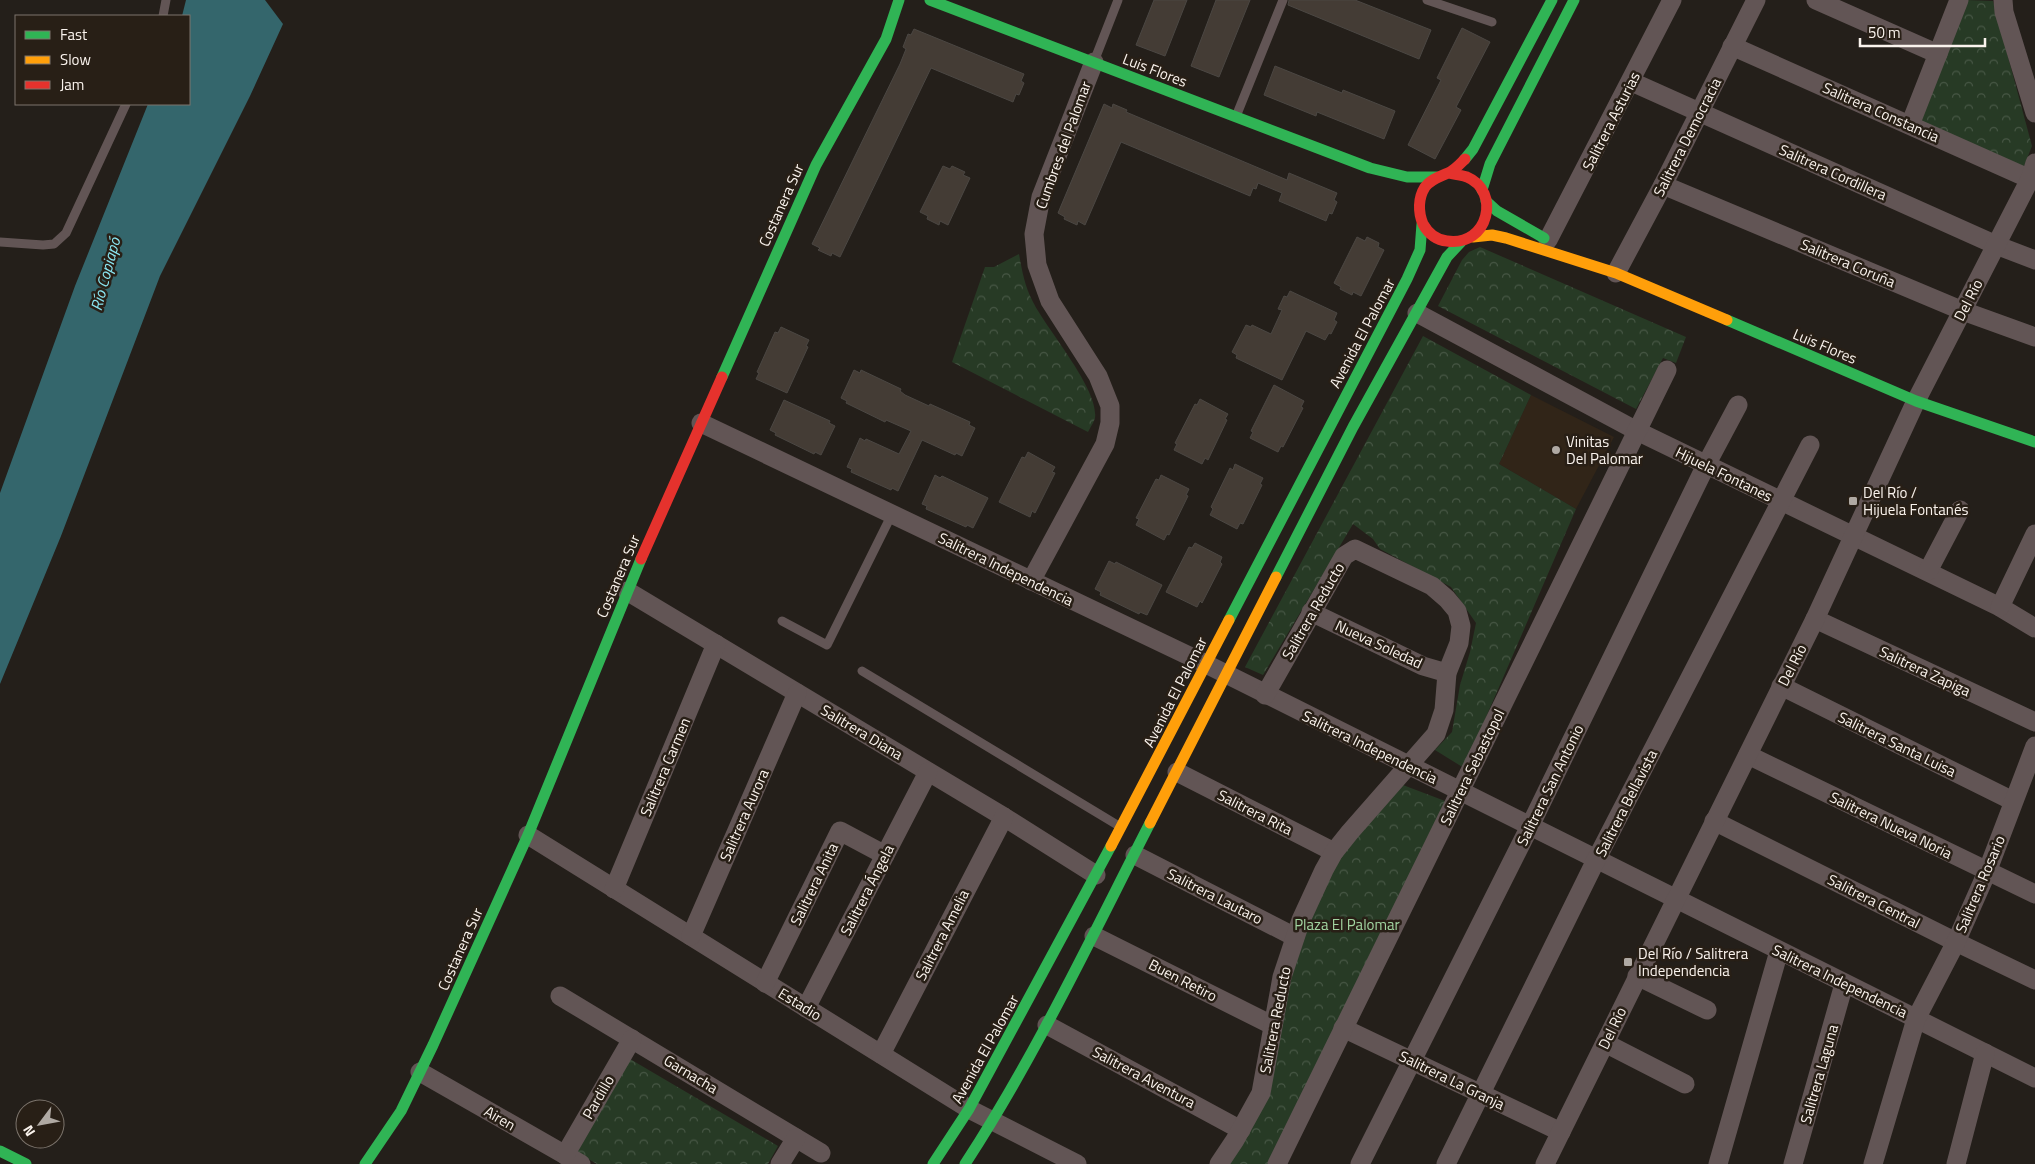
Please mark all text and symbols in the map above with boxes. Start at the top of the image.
legend [15,15,190,105]
scale bar [1860,15,1985,47]
text: 50 m [1868,21,1901,44]
text: Fast [60,23,88,46]
street label: Luis Flores [1119,47,1191,93]
text: Slow [60,48,91,71]
street label: Salitrera Asturias [1576,67,1646,175]
text: Jam [60,73,84,96]
street label: Salitrera Democracia [1647,73,1727,200]
street label: Salitrera Constancia [1819,76,1943,148]
street label: Cumbres del Palomar [1029,78,1097,212]
street label: Salitrera Cordillera [1776,138,1891,206]
street label: Costanera Sur [752,160,810,250]
street label: Salitrera Coruña [1797,233,1899,293]
water label: Río Copiapó [84,234,127,313]
street label: Avenida El Palomar [1323,274,1401,392]
street label: Del Río [1948,275,1988,325]
street label: Luis Flores [1789,322,1861,370]
place label: Vinitas Del Palomar [1566,430,1643,470]
street label: Hijuela Fontanes [1672,441,1776,507]
marker: Vinitas Del Palomar [1550,444,1562,456]
place label: Del Río / Hijuela Fontanés [1863,481,1968,521]
marker: Del Río / Hijuela Fontanés [1847,495,1859,507]
street label: Salitrera Independencia [934,526,1078,612]
street label: Costanera Sur [590,531,646,621]
street label: Salitrera Reducto [1276,558,1350,664]
street label: Nueva Soledad [1332,614,1426,674]
street label: Avenida El Palomar [1137,633,1213,751]
street label: Del Río [1772,640,1812,690]
street label: Salitrera Zapiga [1876,640,1975,702]
street label: Salitrera Diana [817,698,908,766]
street label: Salitrera Independencia [1298,704,1442,790]
street label: Salitrera Sebastopol [1434,705,1510,829]
street label: Salitrera Santa Luisa [1834,705,1960,783]
street label: Salitrera Carmen [634,714,696,820]
street label: Salitrera San Antonio [1511,720,1589,850]
street label: Salitrera Bellavista [1589,745,1663,861]
street label: Salitrera Aurora [713,765,775,865]
street label: Salitrera Rita [1213,783,1297,841]
street label: Salitrera Nueva Noria [1826,785,1957,865]
street label: Salitrera Rosario [1949,831,2011,936]
street label: Salitrera Anita [784,838,844,929]
street label: Salitrera Ángela [834,840,900,940]
street label: Salitrera Lautaro [1163,862,1267,930]
street label: Salitrera Central [1824,868,1924,934]
street label: Salitrera Amelia [909,885,975,985]
street label: Costanera Sur [431,904,489,994]
park label: Plaza El Palomar [1294,913,1400,936]
street label: Salitrera Independencia [1768,938,1912,1024]
place label: Del Río / Salitrera Independencia [1638,942,1749,982]
street label: Buen Retiro [1145,953,1221,1007]
marker: Del Río / Salitrera Independencia [1622,956,1634,968]
street label: Salitrera Reducto [1253,964,1297,1075]
street label: Estadio [774,982,826,1026]
street label: Avenida El Palomar [946,990,1024,1108]
street label: Del Río [1592,1003,1632,1053]
street label: Salitrera Laguna [1794,1021,1844,1126]
street label: Salitrera Aventura [1088,1040,1200,1114]
street label: Salitrera La Granja [1395,1044,1509,1116]
street label: Garnacha [660,1049,723,1099]
street label: Pardillo [576,1071,620,1123]
north arrow [15,1099,65,1149]
street label: Airen [480,1100,520,1136]
text: N [17,1121,40,1141]

